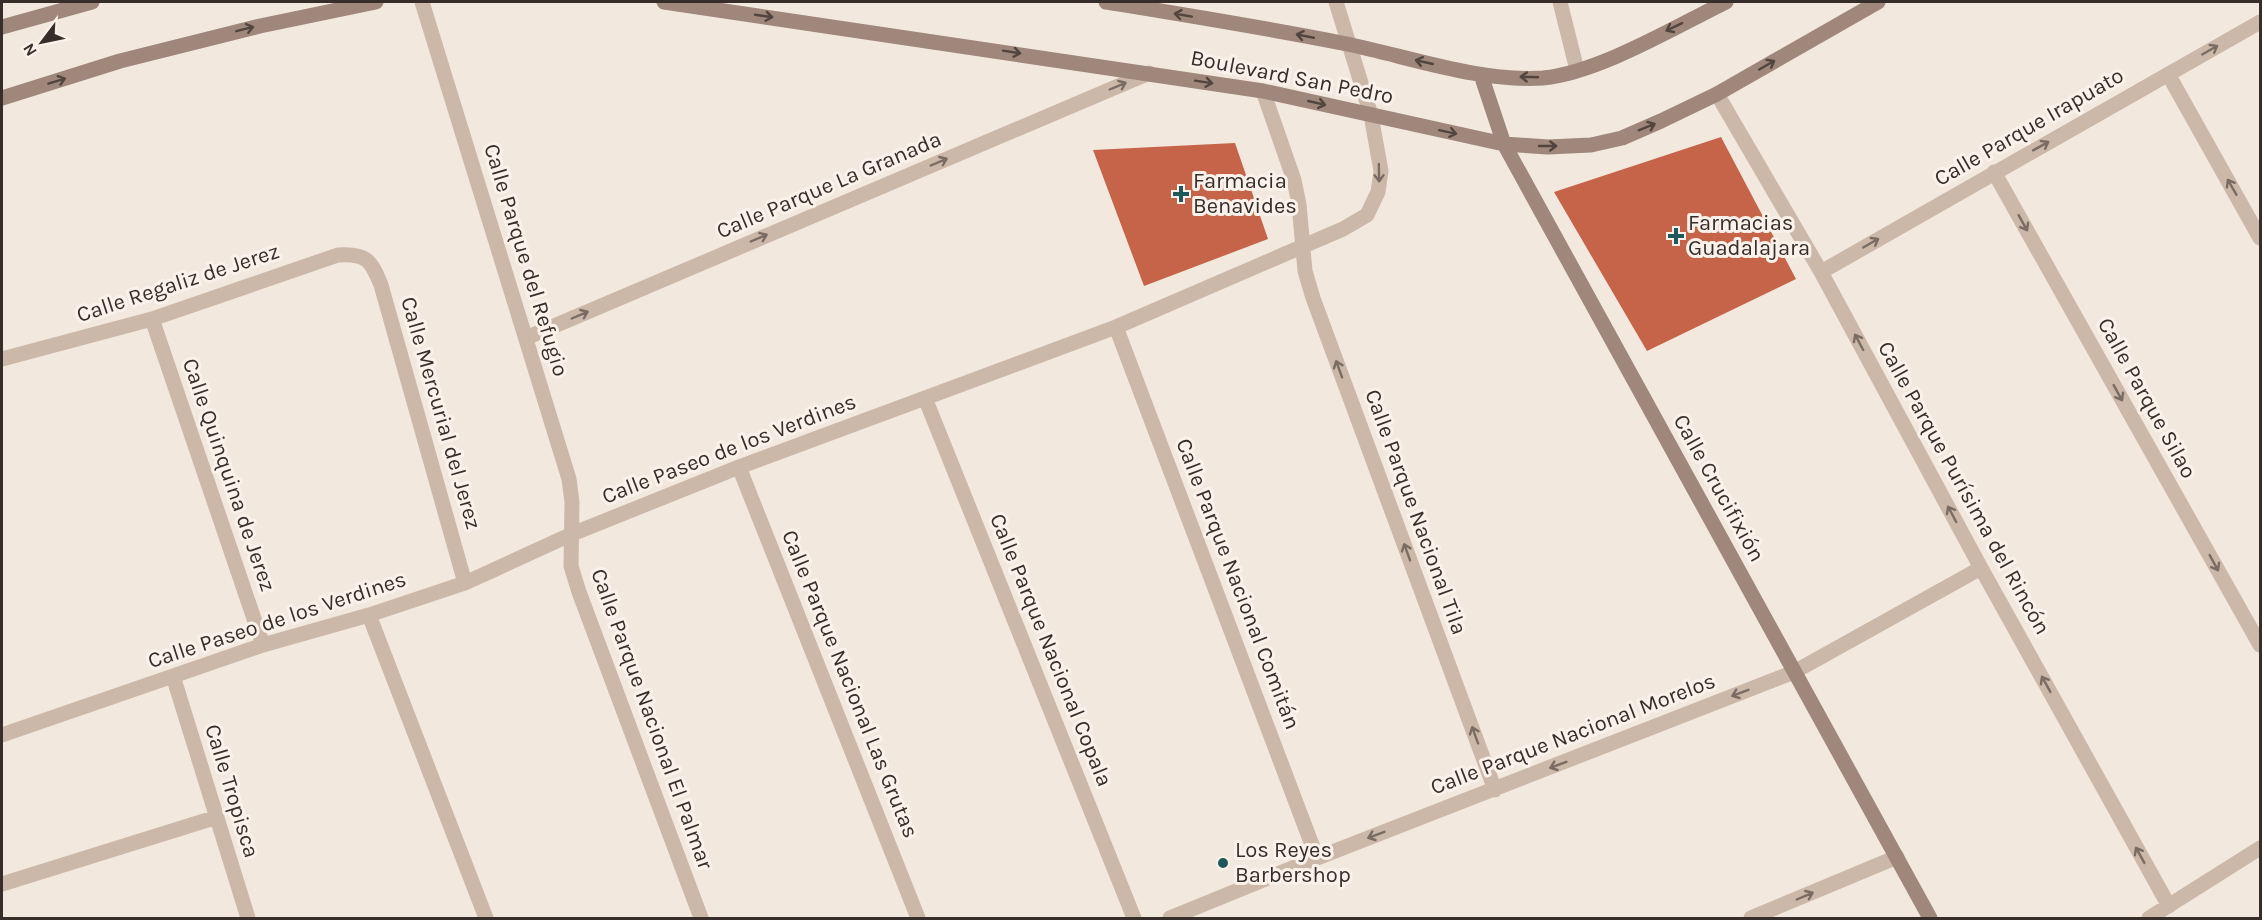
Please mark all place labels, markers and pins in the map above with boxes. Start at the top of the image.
place label: Farmacia Benavides [1193,168,1297,219]
marker: Farmacia Benavides [1174,187,1188,201]
place label: Farmacias Guadalajara [1688,210,1810,261]
marker: Farmacias Guadalajara [1669,229,1683,243]
place label: Los Reyes Barbershop [1235,837,1351,888]
marker: Los Reyes Barbershop [1216,856,1230,870]

